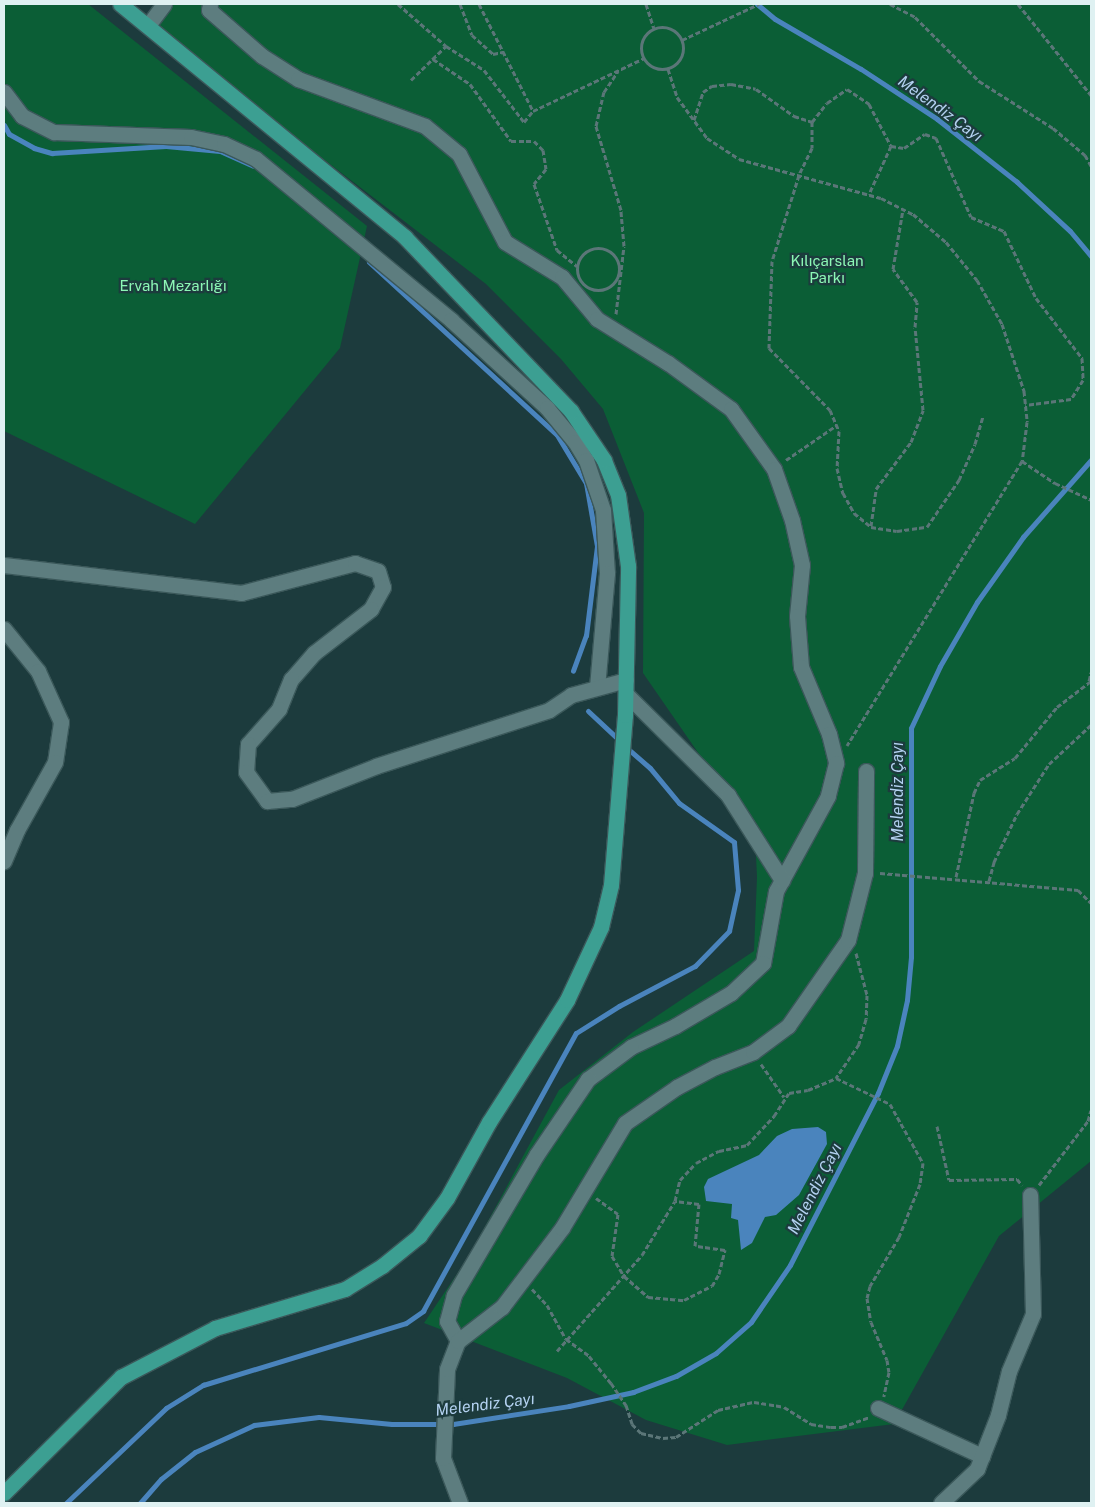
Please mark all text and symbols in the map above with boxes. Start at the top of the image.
water label: Melendiz Çayı [894,72,986,146]
park label: Kılıçarslan Parkı [790,251,864,286]
park label: Ervah Mezarlığı [119,277,227,295]
water label: Melendiz Çayı [888,742,908,842]
water label: Melendiz Çayı [784,1140,846,1238]
water label: Melendiz Çayı [434,1389,536,1421]

